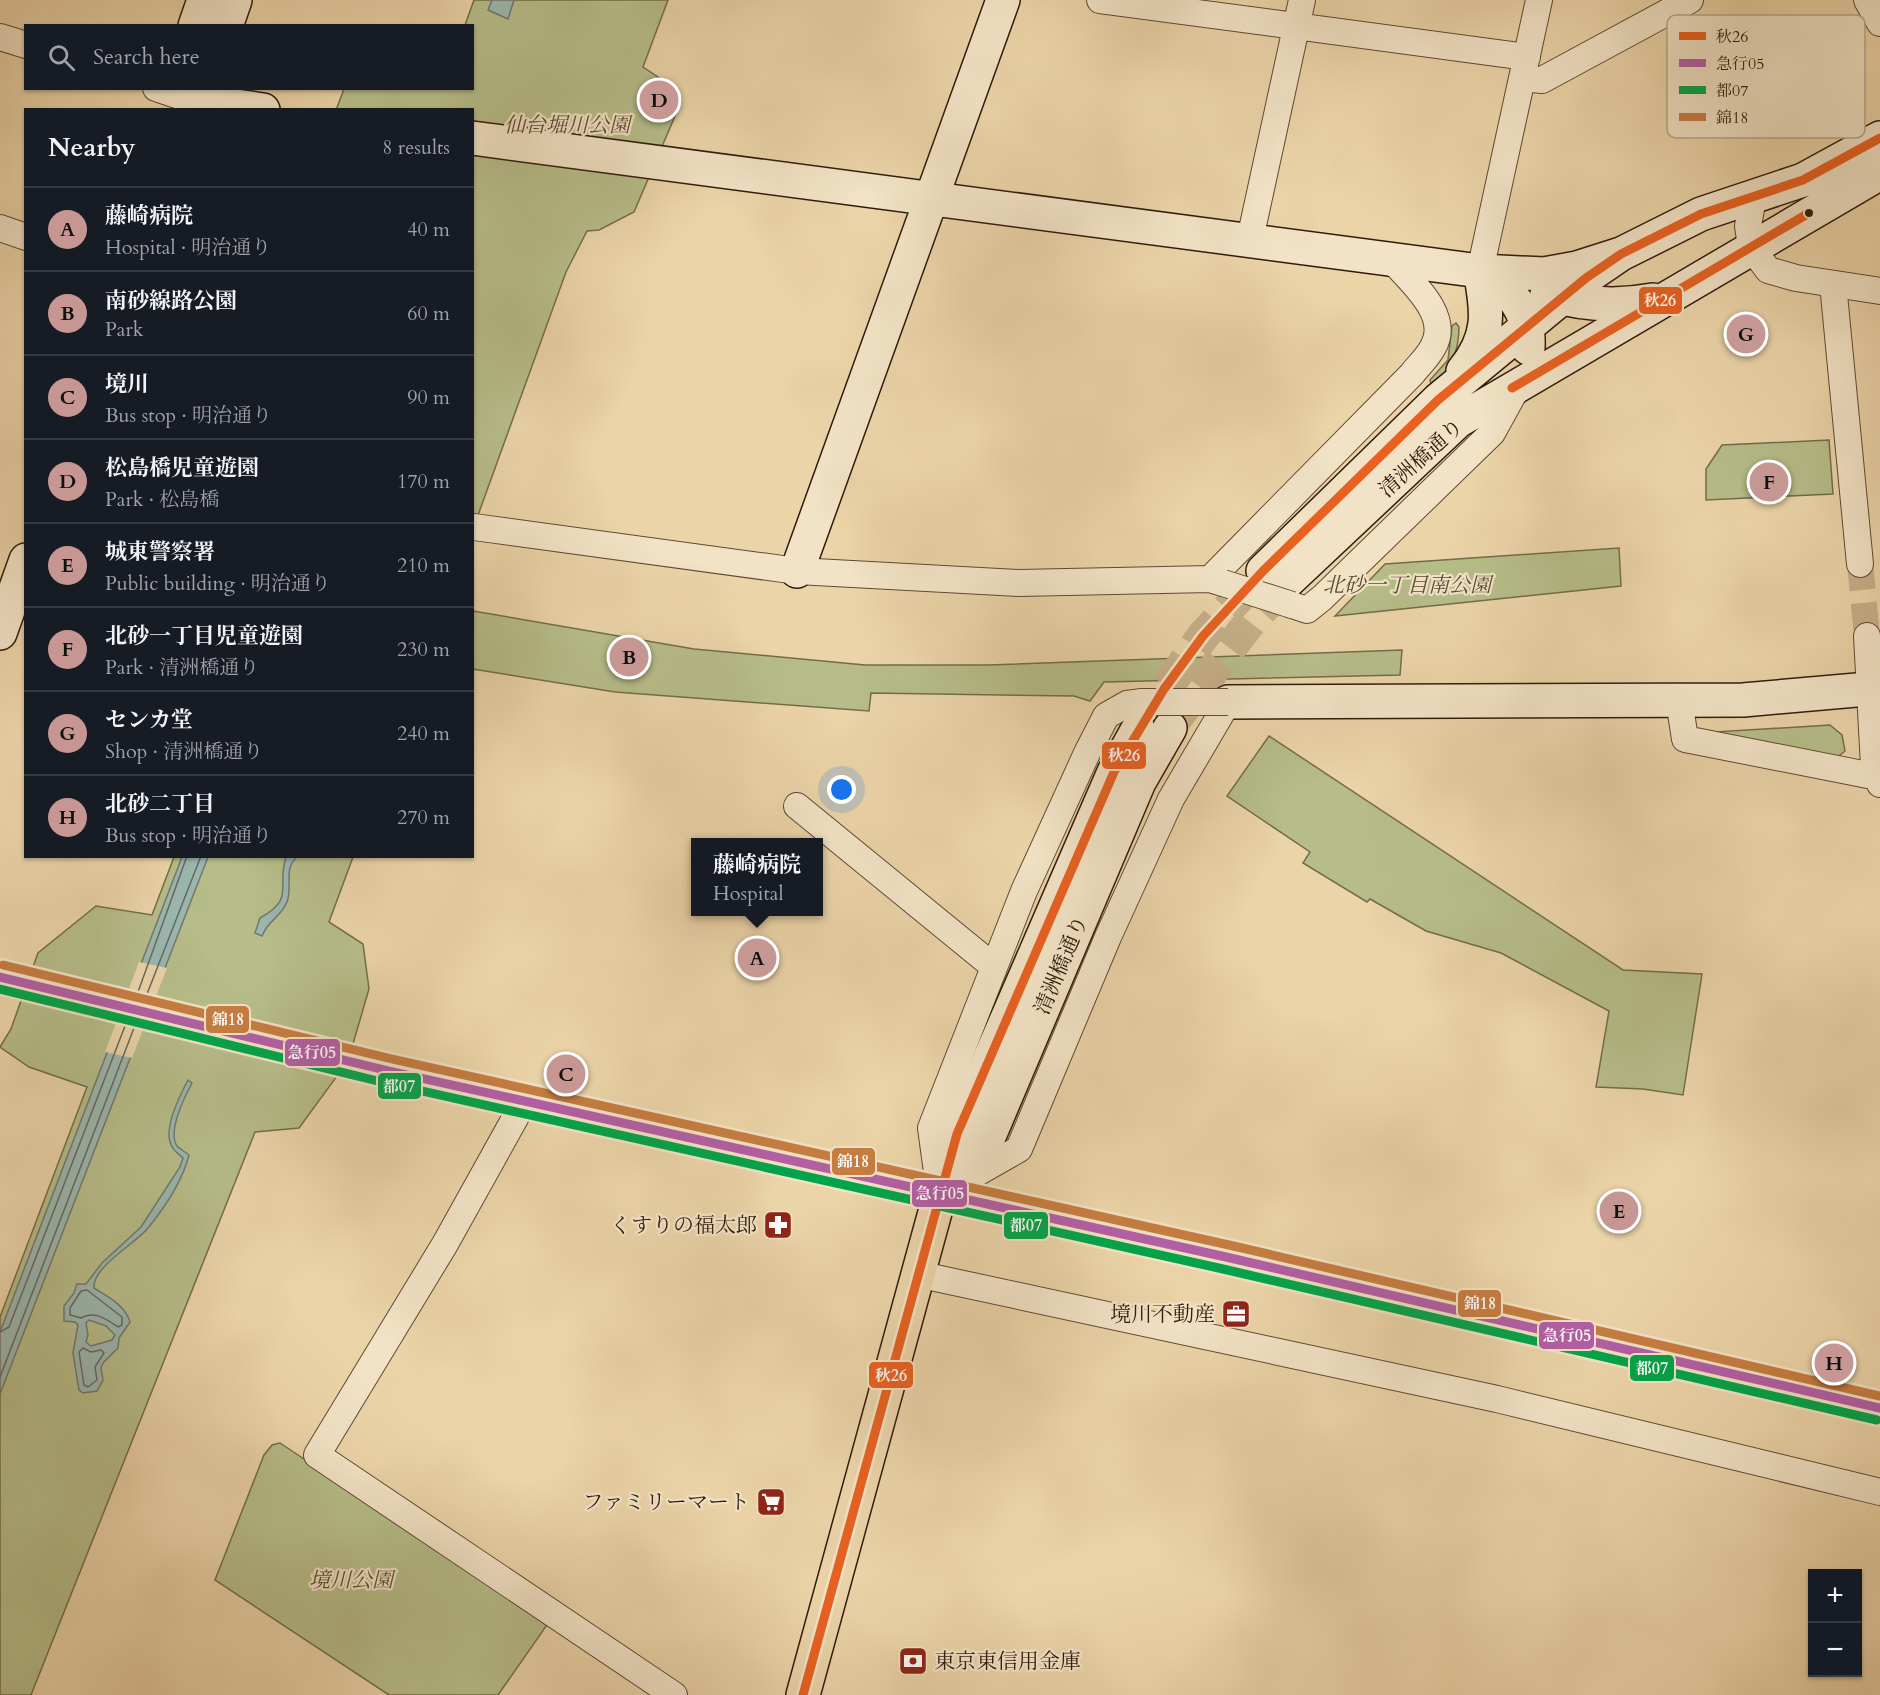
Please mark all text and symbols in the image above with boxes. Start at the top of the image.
legend [1667,15,1865,138]
search box [24,24,474,90]
text: 秋26 [1716,26,1748,48]
icon: search [45,41,78,74]
text: Search here [93,42,200,72]
text: 急行05 [1716,53,1764,75]
pin: D [640,78,678,122]
text: 都07 [1716,80,1748,102]
text: 錦18 [1715,107,1748,129]
park label: 仙台堀川公園 [504,111,633,140]
text: Nearby [48,130,136,165]
text: 8 results [382,134,450,161]
text: 藤崎病院 [105,201,193,231]
unlabelled marker [1803,207,1815,219]
text: A [60,216,75,243]
text: 40 m [407,216,450,243]
text: Hospital · 明治通り [105,234,271,261]
text: 南砂線路公園 [105,286,237,316]
line badge: 秋26 [1638,286,1683,315]
text: 秋26 [1644,290,1676,312]
text: B [60,300,75,327]
text: 60 m [407,300,450,327]
pin: G [1726,312,1766,356]
text: Park [105,316,143,343]
text: 境川 [105,369,149,399]
text: C [60,384,75,411]
text: 90 m [407,384,450,411]
text: Bus stop · 明治通り [105,402,272,429]
street label: 清洲橋通り [1373,412,1470,504]
text: 松島橋児童遊園 [105,453,259,483]
pin: F [1750,460,1788,504]
text: D [59,468,76,495]
text: 170 m [397,468,450,495]
text: Park · 松島橋 [105,486,219,513]
text: 城東警察署 [105,537,215,567]
text: E [61,552,74,579]
text: 210 m [397,552,450,579]
text: Public building · 明治通り [105,570,331,597]
park label: 北砂一丁目南公園 [1323,571,1494,600]
text: 北砂一丁目児童遊園 [105,621,303,651]
pin: B [610,634,648,680]
text: F [62,636,73,663]
text: 230 m [397,636,450,663]
text: Park · 清洲橋通り [105,654,259,681]
text: センカ堂 [105,705,193,735]
text: G [59,720,76,747]
text: 240 m [397,720,450,747]
text: Shop · 清洲橋通り [105,738,263,765]
line badge: 秋26 [1101,741,1147,770]
text: 秋26 [1108,745,1140,767]
your location [827,775,856,804]
text: 北砂二丁目 [105,789,215,819]
text: H [59,804,76,831]
text: 270 m [397,804,450,831]
text: Bus stop · 明治通り [105,822,272,849]
popup [691,838,823,916]
text: 藤崎病院 [713,850,801,880]
text: Hospital [713,880,784,907]
street label: 清洲橋通り [1028,911,1095,1019]
pin: A [738,936,777,980]
line badge: 錦18 [205,1005,250,1034]
text: 錦18 [212,1009,244,1031]
line badge: 急行05 [284,1038,341,1067]
text: 急行05 [288,1042,336,1064]
pin: C [546,1052,586,1096]
line badge: 都07 [377,1072,422,1100]
text: 都07 [383,1076,415,1098]
line badge: 錦18 [831,1147,876,1176]
text: 錦18 [837,1151,869,1173]
line badge: 急行05 [911,1179,968,1208]
text: 急行05 [916,1183,964,1205]
pin: E [1600,1188,1638,1234]
pharmacy icon: くすりの福太郎 [762,1209,794,1241]
place label: くすりの福太郎 [610,1211,757,1240]
line badge: 都07 [1003,1211,1049,1240]
text: 都07 [1010,1215,1042,1237]
line badge: 錦18 [1457,1289,1502,1318]
text: 錦18 [1464,1293,1496,1315]
office icon: 境川不動産 [1220,1298,1252,1330]
place label: 境川不動産 [1110,1300,1215,1329]
line badge: 急行05 [1538,1321,1595,1350]
text: 急行05 [1543,1325,1591,1347]
pin: H [1814,1340,1854,1386]
line badge: 都07 [1629,1354,1675,1382]
text: 都07 [1636,1358,1668,1380]
line badge: 秋26 [868,1361,914,1389]
text: 秋26 [875,1365,907,1387]
supermarket icon: ファミリーマート [755,1486,787,1518]
place label: ファミリーマート [582,1488,750,1517]
park label: 境川公園 [309,1566,396,1595]
map controls [1808,1569,1862,1677]
button: + [1808,1569,1862,1623]
button: − [1808,1623,1862,1677]
bank icon: 東京東信用金庫 [897,1645,929,1677]
place label: 東京東信用金庫 [934,1647,1081,1676]

